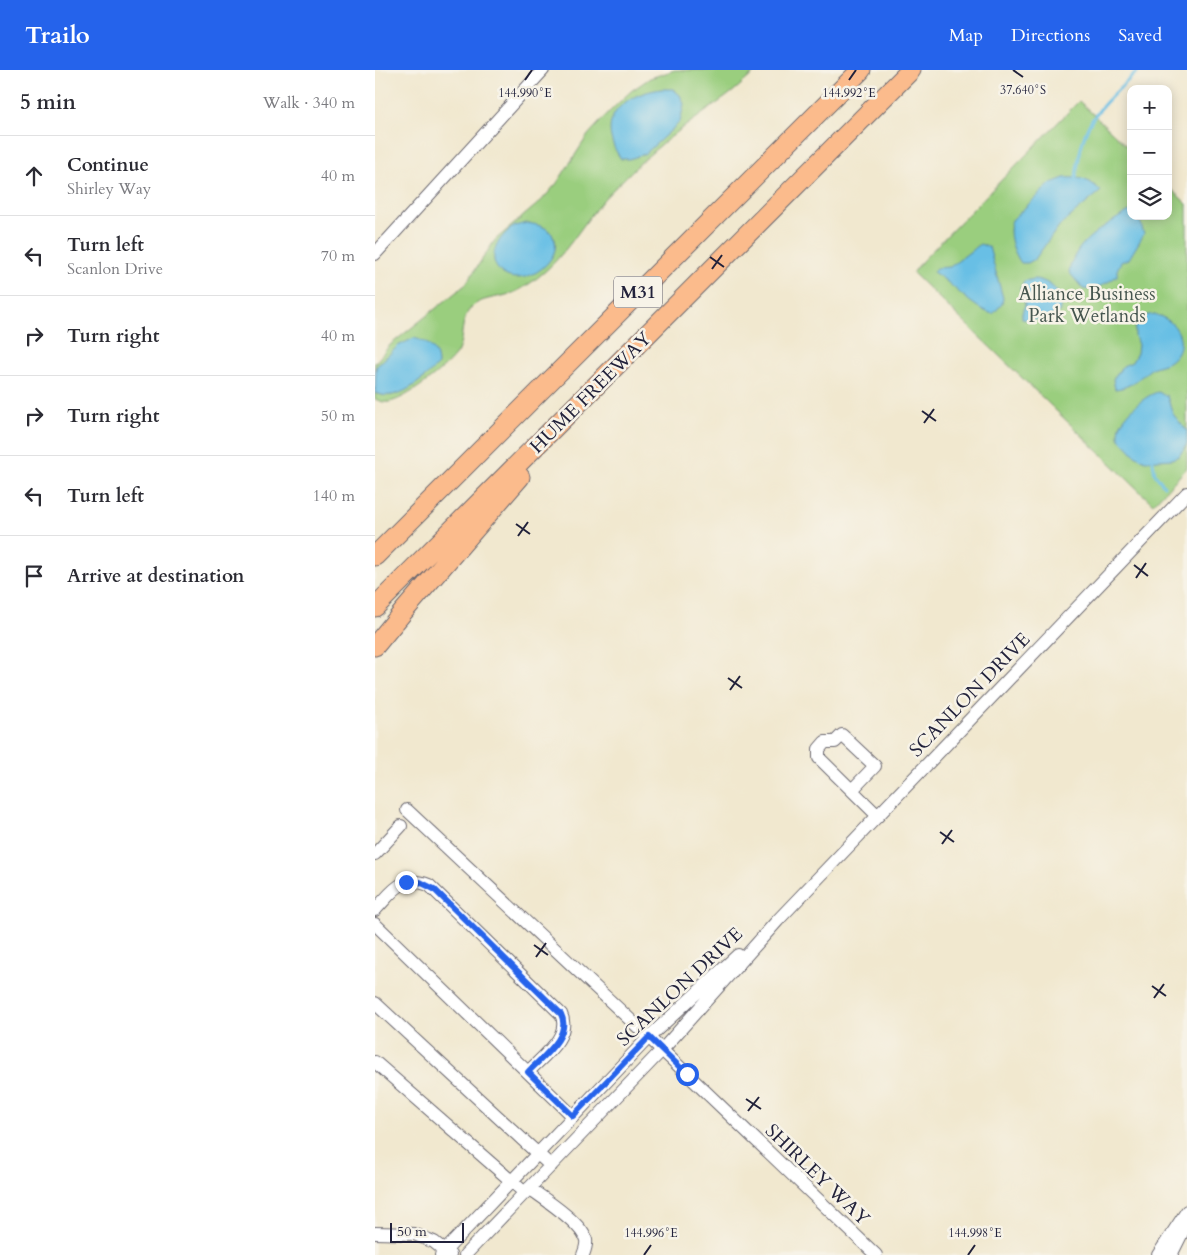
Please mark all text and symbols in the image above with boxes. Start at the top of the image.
text: Trailo [25,19,90,52]
text: Map [949,23,983,48]
text: Directions [1011,23,1090,48]
text: Saved [1118,23,1162,48]
text: 37.640°S [1000,82,1046,98]
text: 144.990°E [498,85,552,101]
text: 144.992°E [822,85,876,101]
map controls [1127,85,1172,220]
button: + [1127,85,1172,130]
text: 5 min [20,88,76,117]
text: Walk · 340 m [263,92,355,114]
button: − [1127,130,1172,175]
text: Continue [67,152,149,178]
icon: ahead [20,162,48,190]
text: 40 m [321,165,355,187]
button: layers [1127,175,1172,220]
text: Shirley Way [67,178,151,200]
text: Turn left [67,232,144,258]
icon: left [20,242,48,270]
text: 70 m [321,245,355,267]
text: Scanlon Drive [67,258,163,280]
road number: M31 [614,276,662,308]
park label: Alliance Business Park Wetlands [1018,281,1156,329]
icon: right [20,322,48,350]
text: Turn right [67,323,159,349]
text: 40 m [321,325,355,347]
street label: HUME FREEWAY [524,326,658,459]
icon: right [20,402,48,430]
text: Turn right [67,403,159,429]
text: 50 m [321,405,355,427]
icon: left [20,482,48,510]
text: Turn left [67,483,144,509]
text: 140 m [313,485,355,507]
icon: arrive [20,562,48,590]
text: Arrive at destination [67,563,244,589]
street label: SCANLON DRIVE [903,627,1036,763]
route end [395,871,418,894]
street label: SCANLON DRIVE [611,921,748,1052]
route start [676,1063,699,1086]
street label: SHIRLEY WAY [759,1118,876,1232]
scale bar [390,1220,464,1243]
text: 50 m [397,1222,427,1241]
text: 144.996°E [624,1225,678,1241]
text: 144.998°E [948,1225,1002,1241]

